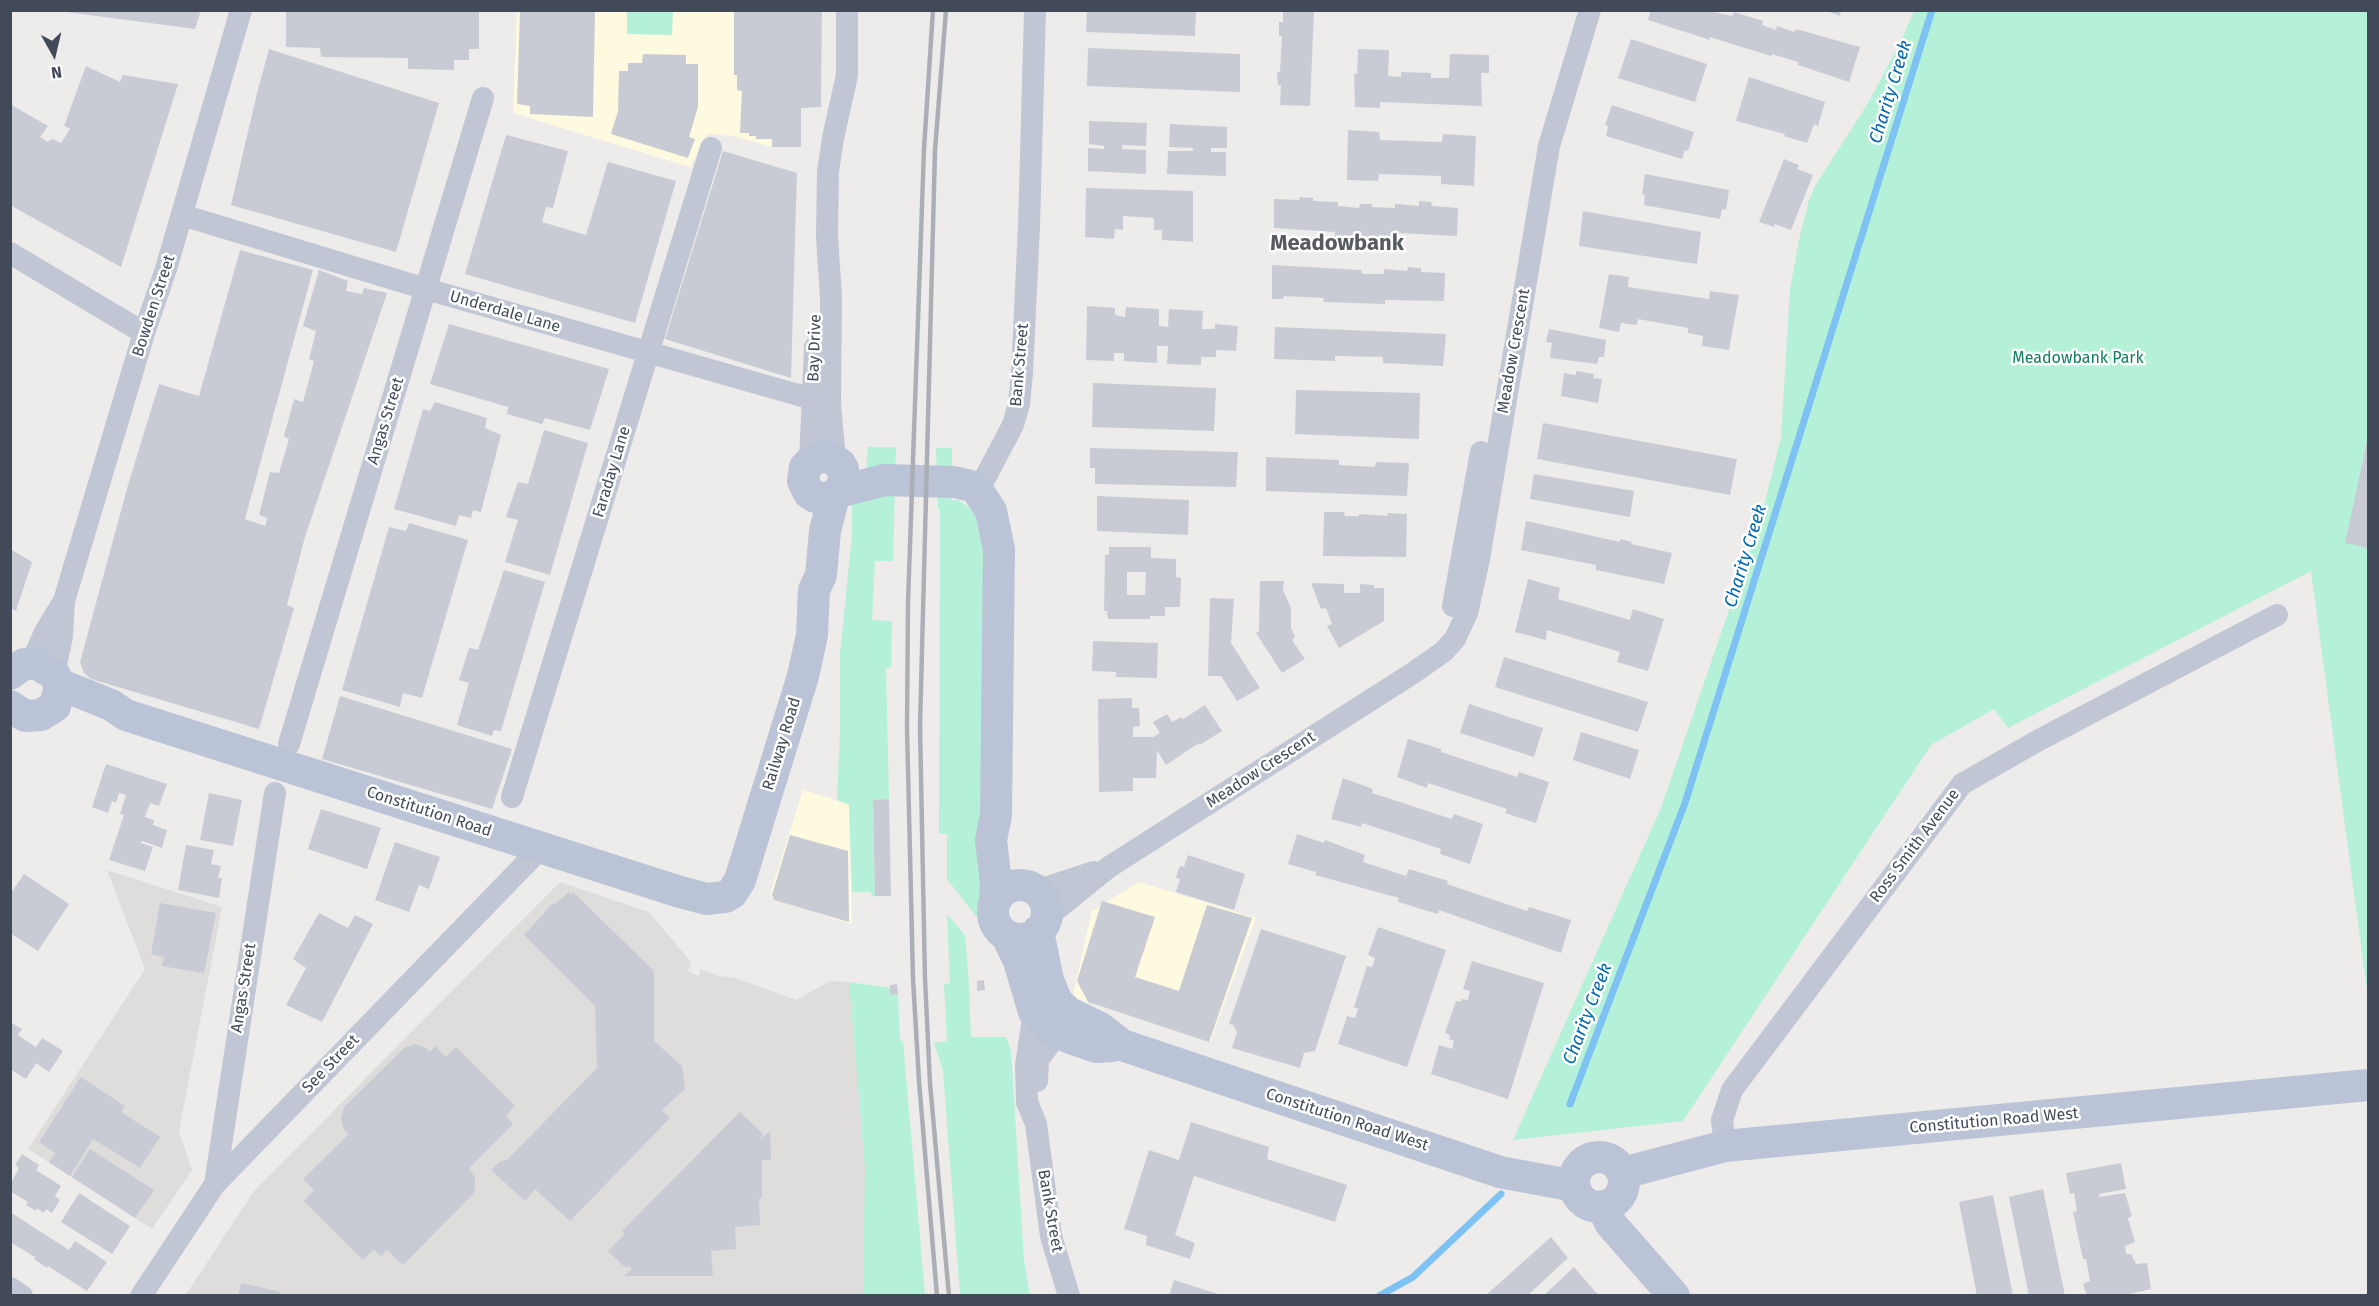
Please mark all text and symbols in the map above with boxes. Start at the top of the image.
north arrow [24,24,84,84]
water label: Charity Creek [1865,38,1917,146]
text: N [50,62,63,82]
district label: Meadowbank [1270,231,1404,257]
street label: Bowden Street [129,253,179,359]
street label: Underdale Lane [447,287,563,337]
street label: Meadow Crescent [1494,287,1534,415]
street label: Bay Drive [804,314,826,382]
street label: Bank Street [1007,322,1033,408]
park label: Meadowbank Park [2012,349,2144,369]
street label: Angas Street [364,375,408,467]
street label: Faraday Lane [589,424,635,520]
water label: Charity Creek [1720,502,1772,610]
street label: Railway Road [759,695,805,793]
street label: Meadow Crescent [1203,728,1319,812]
street label: Constitution Road [364,783,494,841]
street label: Ross Smith Avenue [1866,785,1964,907]
street label: Angas Street [227,942,261,1034]
water label: Charity Creek [1559,960,1617,1068]
street label: See Street [298,1031,364,1097]
street label: Constitution Road West [1263,1085,1431,1155]
street label: Constitution Road West [1909,1104,2079,1138]
street label: Bank Street [1033,1168,1067,1254]

